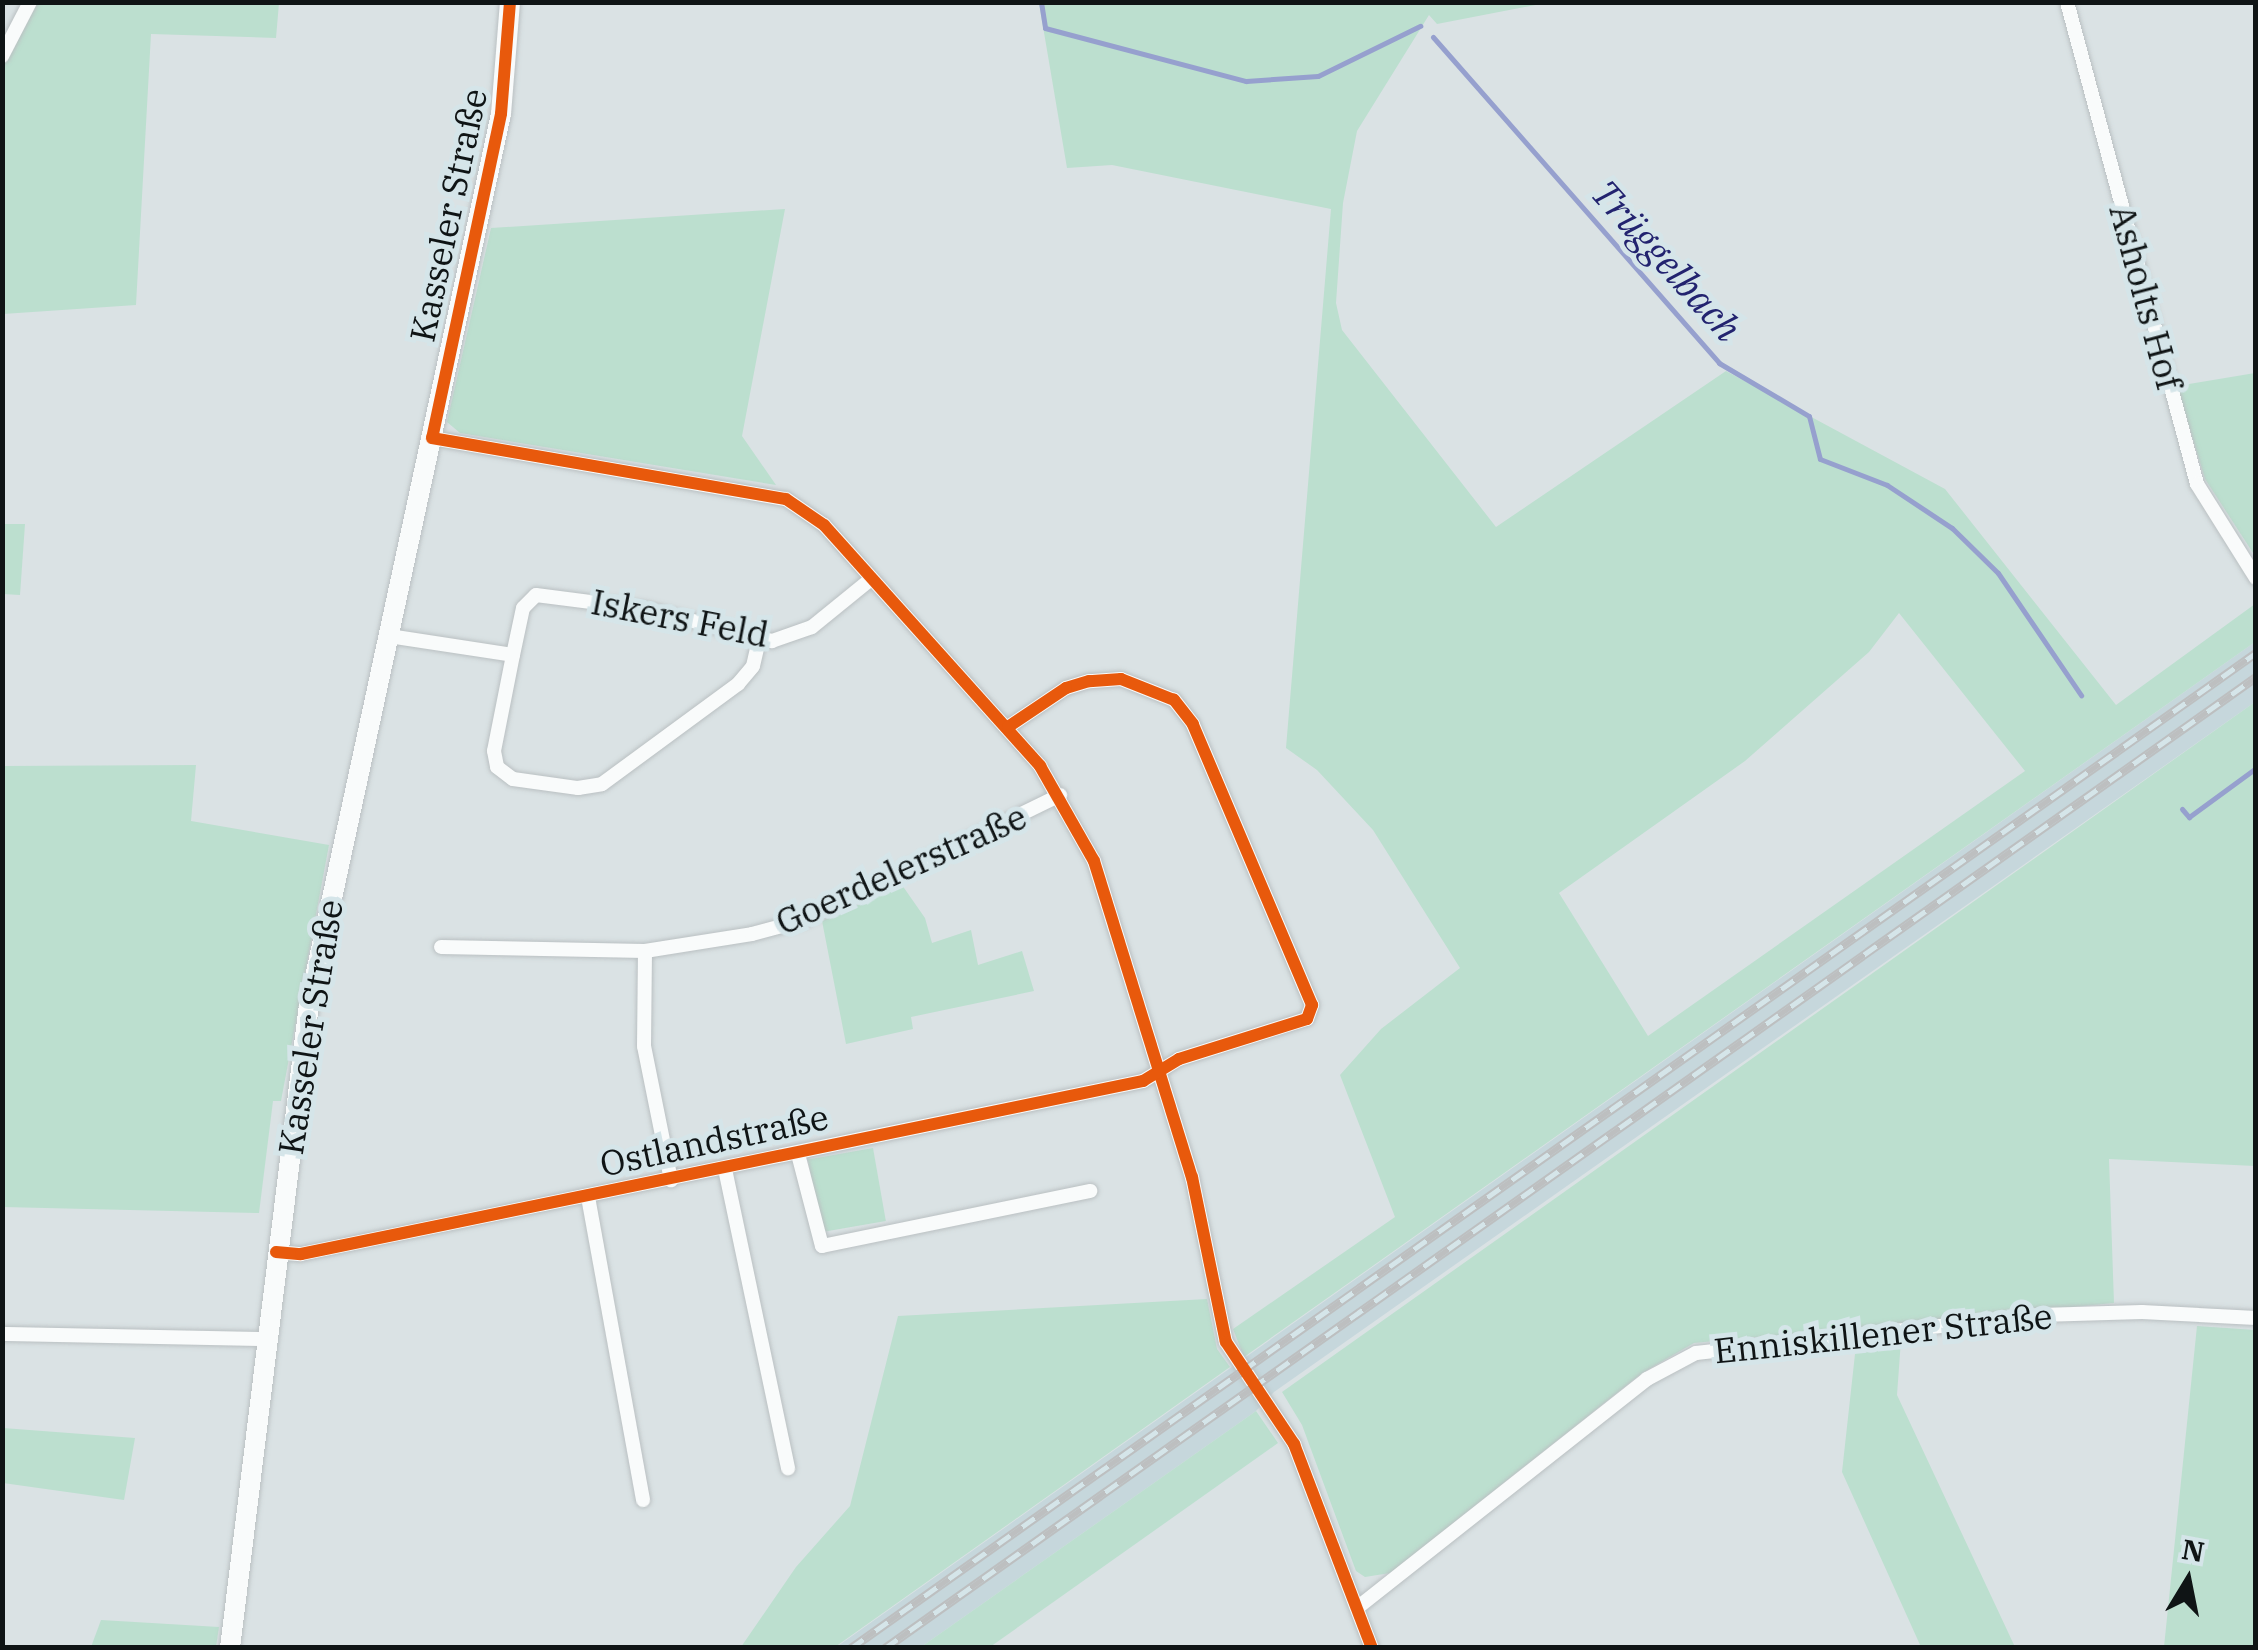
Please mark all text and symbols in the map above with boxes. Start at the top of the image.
street label: Kasseler Straße [401,85,495,345]
water label: Trüggelbach [1583,170,1751,350]
street label: Asholts Hof [2101,200,2191,394]
street label: Iskers Feld [588,580,772,656]
street label: Goerdelerstraße [769,795,1033,943]
street label: Kasseler Straße [269,896,351,1158]
street label: Ostlandstraße [596,1095,832,1185]
street label: Enniskillener Straße [1712,1294,2054,1372]
north arrow [2138,1530,2238,1630]
text: N [2179,1530,2207,1570]

